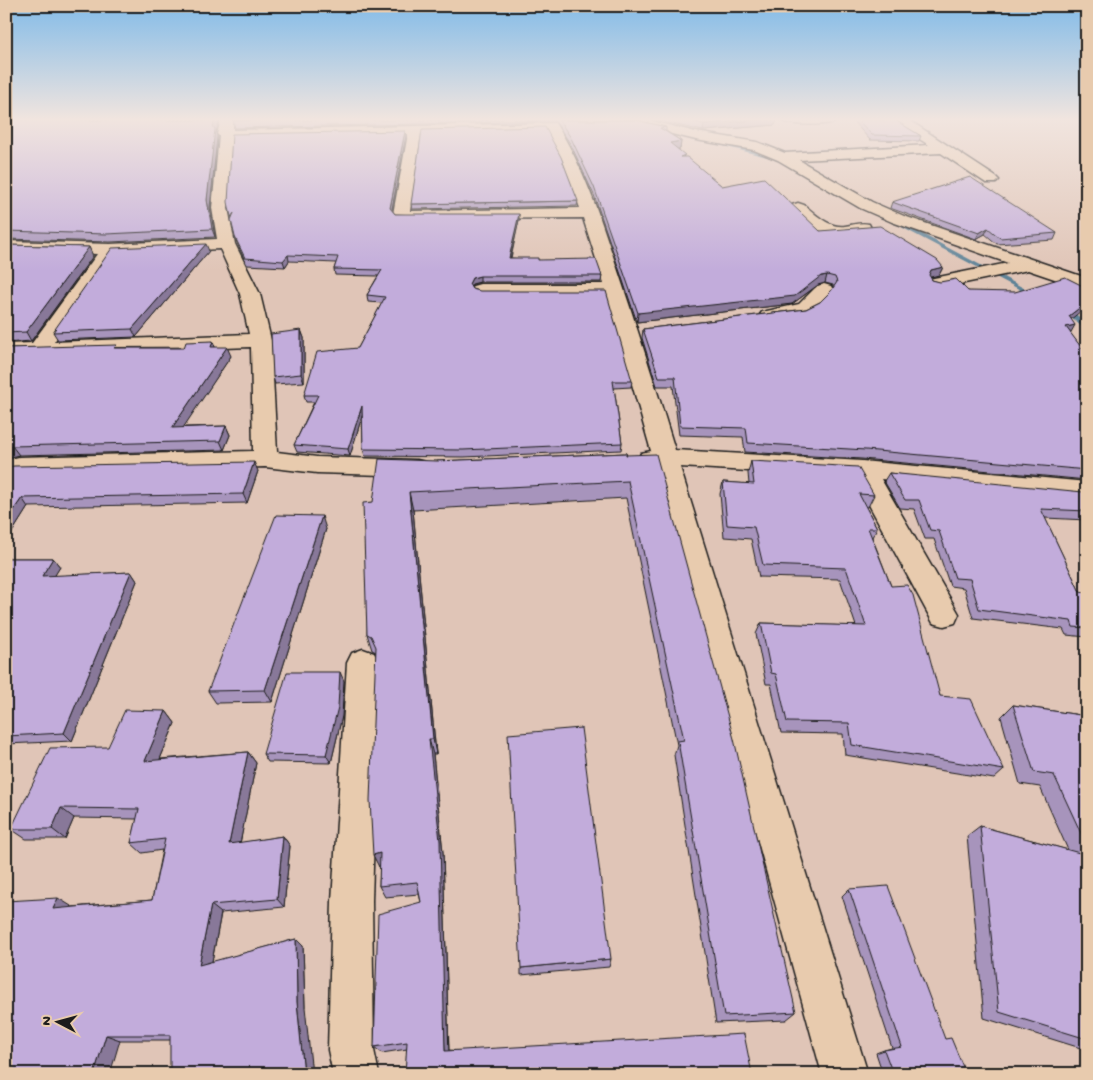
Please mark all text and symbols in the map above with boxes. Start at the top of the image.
north arrow [32,998,82,1048]
text: N [39,1015,56,1026]

